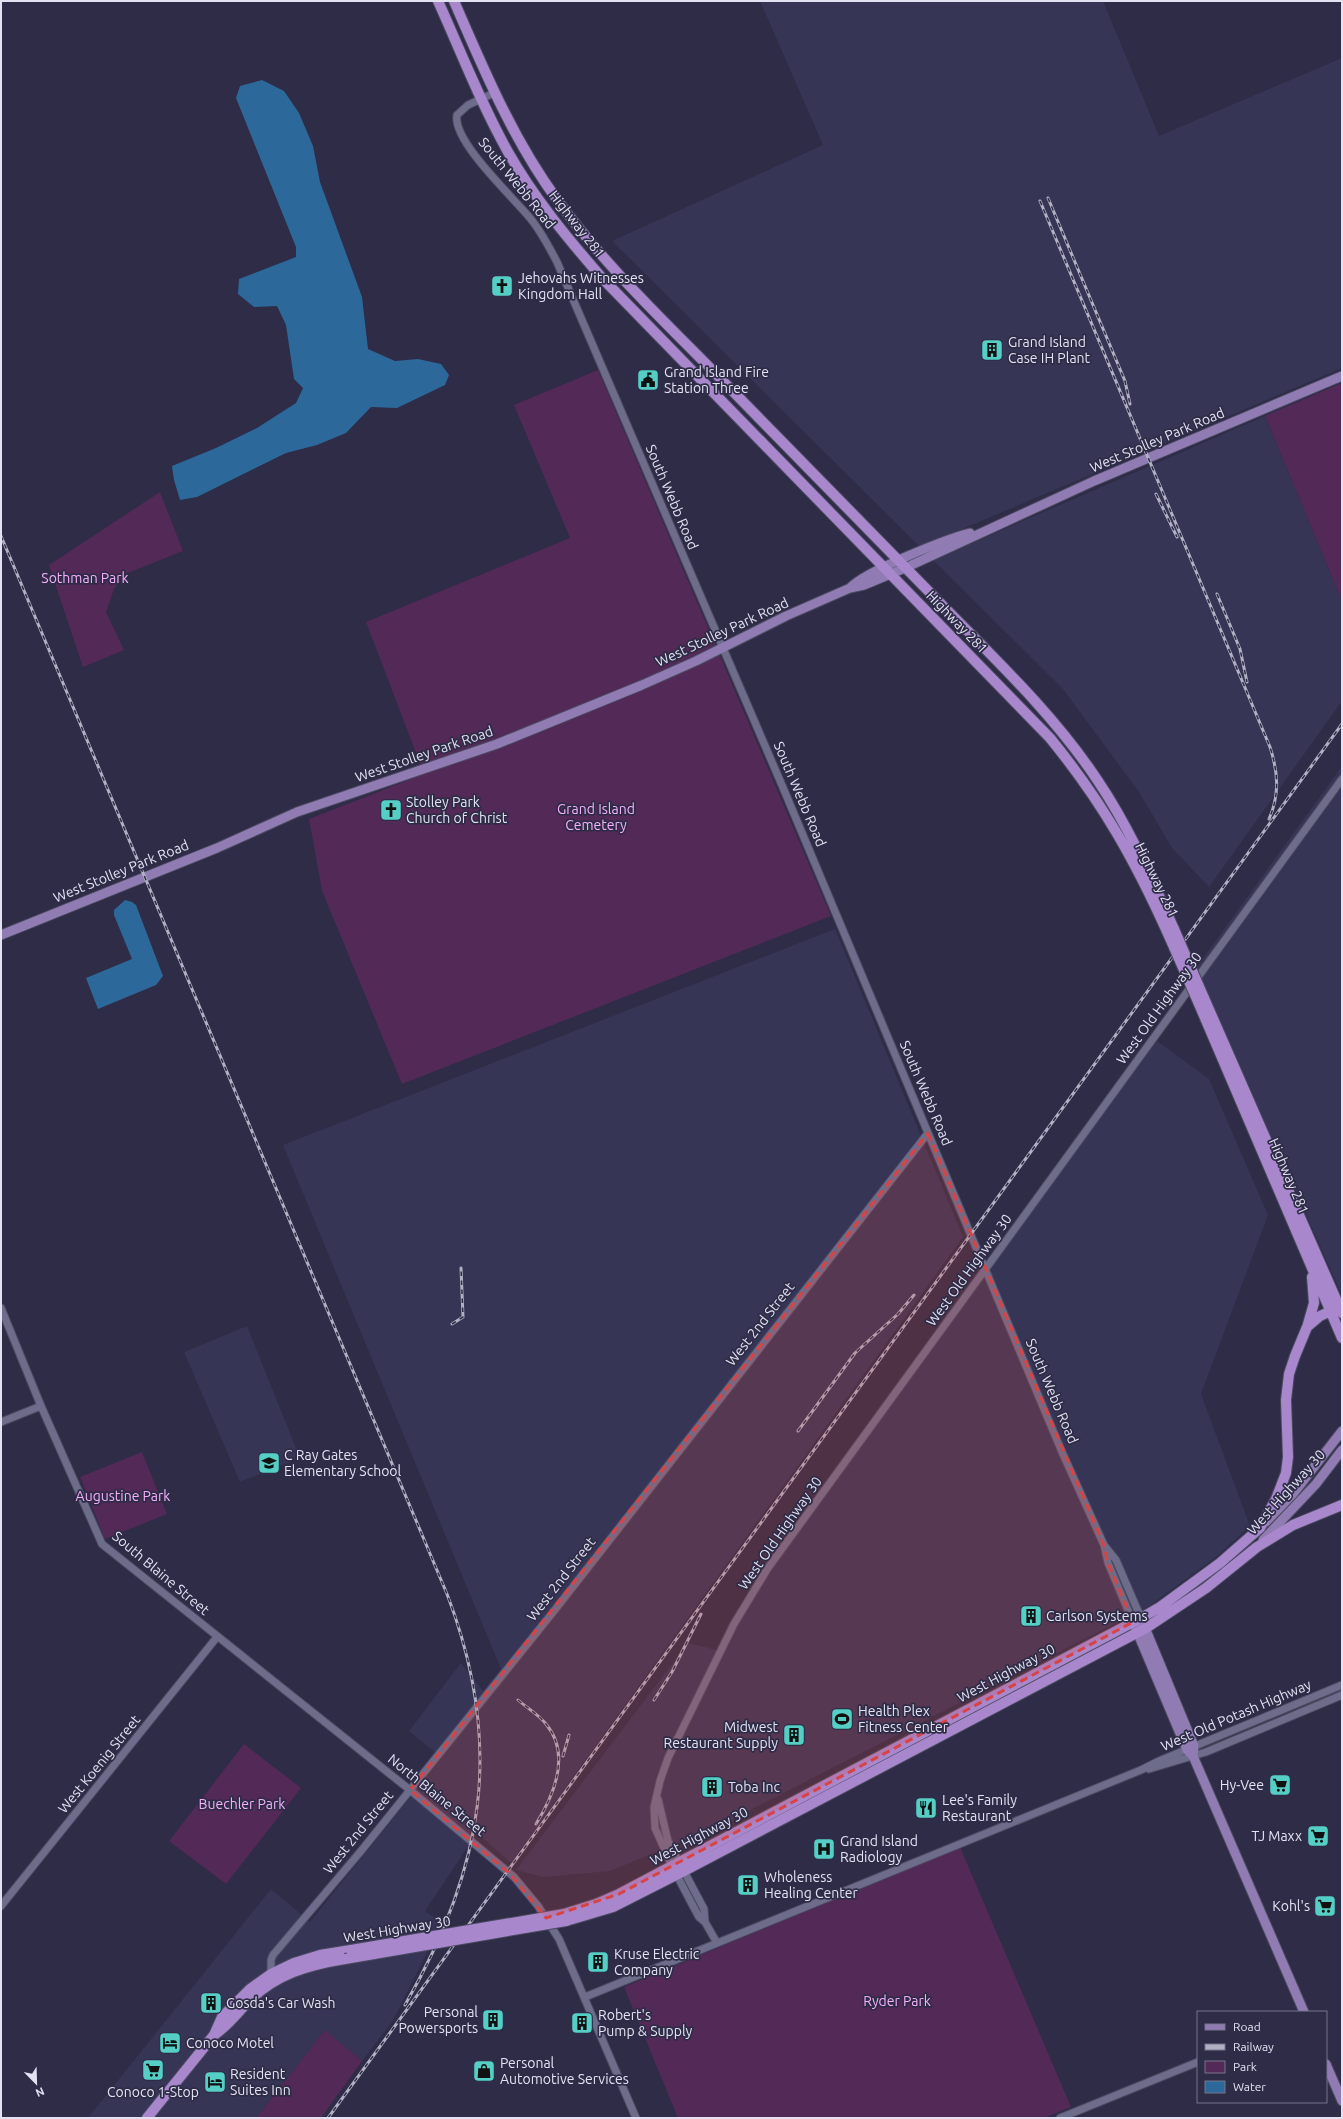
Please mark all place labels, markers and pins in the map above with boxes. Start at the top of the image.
place label: Jehovahs Witnesses Kingdom Hall [518,270,644,302]
church icon: Jehovahs Witnesses Kingdom Hall [489,273,515,299]
place label: Grand Island Case IH Plant [1008,334,1091,366]
building icon: Grand Island Case IH Plant [979,337,1005,363]
place label: Grand Island Fire Station Three [664,364,769,396]
public building icon: Grand Island Fire Station Three [635,367,661,393]
place label: Stolley Park Church of Christ [406,794,508,826]
church icon: Stolley Park Church of Christ [378,797,404,823]
place label: C Ray Gates Elementary School [284,1447,402,1479]
school or university icon: C Ray Gates Elementary School [256,1450,282,1476]
building icon: Carlson Systems [1018,1603,1044,1629]
place label: Carlson Systems [1046,1608,1148,1624]
place label: Health Plex Fitness Center [858,1703,949,1735]
sports icon: Health Plex Fitness Center [829,1706,855,1732]
place label: Midwest Restaurant Supply [664,1719,778,1751]
building icon: Midwest Restaurant Supply [781,1722,807,1748]
supermarket icon: Hy-Vee [1267,1772,1293,1798]
building icon: Toba Inc [699,1774,725,1800]
place label: Hy-Vee [1220,1777,1264,1793]
place label: Toba Inc [728,1779,780,1795]
place label: Lee's Family Restaurant [942,1792,1017,1824]
restaurant icon: Lee's Family Restaurant [913,1795,939,1821]
supermarket icon: TJ Maxx [1305,1823,1331,1849]
place label: TJ Maxx [1251,1828,1302,1844]
place label: Grand Island Radiology [840,1833,918,1865]
hospital icon: Grand Island Radiology [811,1836,837,1862]
place label: Wholeness Healing Center [764,1869,858,1901]
building icon: Wholeness Healing Center [735,1872,761,1898]
supermarket icon: Kohl's [1312,1893,1338,1919]
place label: Kohl's [1272,1898,1310,1914]
place label: Kruse Electric Company [614,1946,700,1978]
building icon: Kruse Electric Company [585,1949,611,1975]
building icon: Gosda's Car Wash [198,1990,224,2016]
place label: Gosda's Car Wash [226,1995,336,2011]
place label: Personal Powersports [398,2004,478,2036]
building icon: Personal Powersports [480,2007,506,2033]
place label: Robert's Pump & Supply [598,2007,693,2039]
building icon: Robert's Pump & Supply [569,2010,595,2036]
hotel icon: Conoco Motel [157,2030,183,2056]
place label: Conoco Motel [186,2035,274,2051]
place label: Personal Automotive Services [500,2055,629,2087]
supermarket icon: Conoco 1-Stop [140,2057,166,2083]
shop icon: Personal Automotive Services [471,2058,497,2084]
place label: Resident Suites Inn [230,2066,291,2098]
hotel icon: Resident Suites Inn [202,2069,228,2095]
place label: Conoco 1-Stop [107,2084,199,2100]

